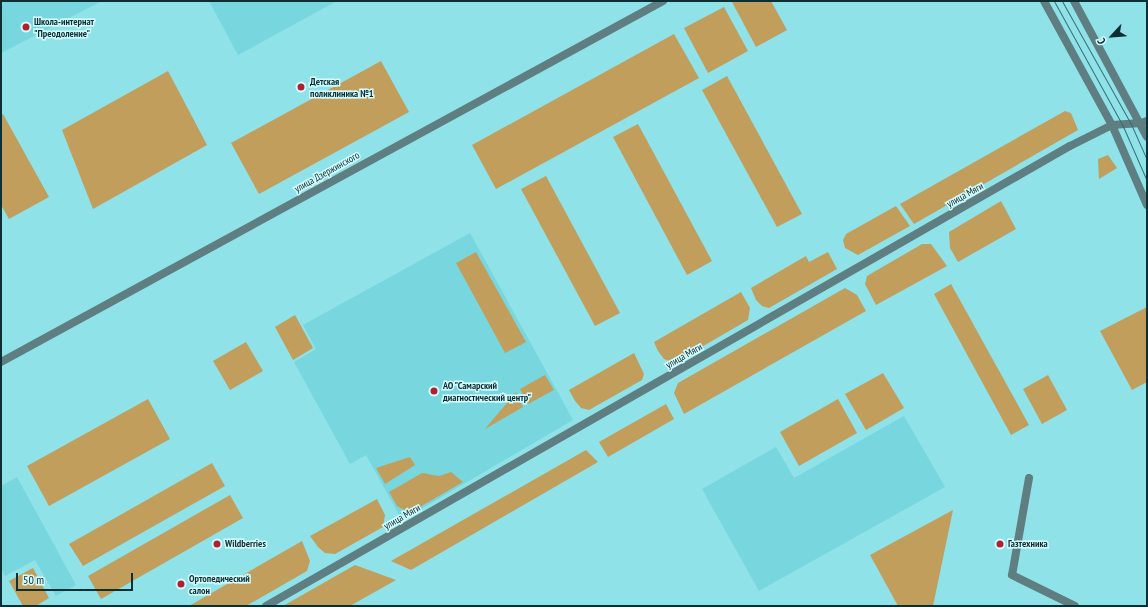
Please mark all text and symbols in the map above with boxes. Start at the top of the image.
place label: Школа-интернат "Преодоление" [34,15,94,38]
north arrow [1092,16,1132,56]
marker: Школа-интернат "Преодоление" [21,22,31,32]
text: С [1094,36,1109,47]
place label: Детская поликлиника №1 [310,75,374,98]
marker: Детская поликлиника №1 [295,81,307,93]
street label: улица Дзержинского [292,149,362,195]
street label: улица Мяги [945,180,985,210]
street label: улица Мяги [664,341,704,371]
place label: АО "Самарский диагностический центр" [443,379,531,402]
marker: АО "Самарский диагностический центр" [428,385,440,397]
street label: улица Мяги [382,502,422,532]
place label: Wildberries [225,538,266,550]
place label: Газтехника [1008,538,1048,550]
marker: Wildberries [212,539,222,549]
marker: Газтехника [995,539,1005,549]
scale bar [18,565,135,591]
text: 50 m [23,572,44,587]
place label: Ортопедический салон [189,572,250,596]
marker: Ортопедический салон [176,579,186,589]

